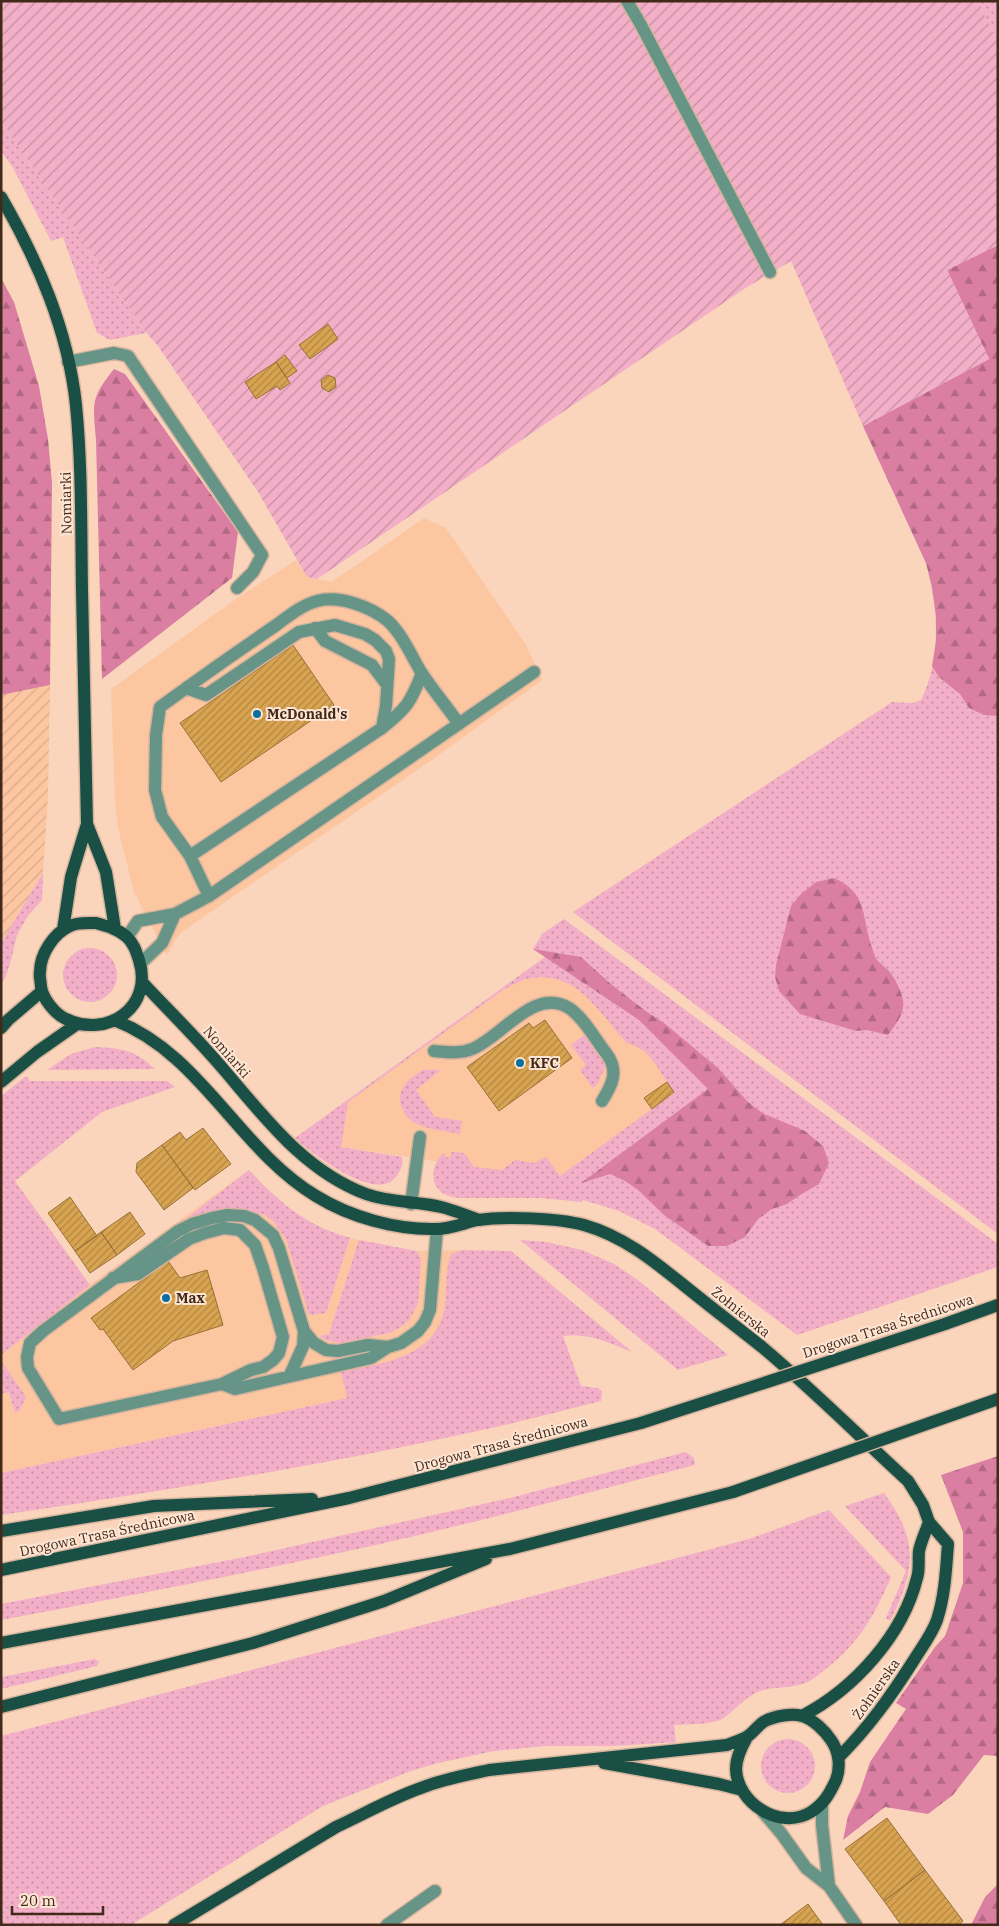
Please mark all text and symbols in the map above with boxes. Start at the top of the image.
street label: Nomiarki [56,471,76,535]
place label: McDonald's [267,705,347,723]
marker: McDonald's [251,708,263,720]
street label: Nomiarki [200,1022,254,1082]
place label: KFC [530,1054,559,1072]
marker: KFC [514,1057,526,1069]
street label: Żołnierska [708,1283,774,1341]
place label: Max [176,1289,206,1307]
street label: Drogowa Trasa Średnicowa [800,1289,976,1362]
marker: Max [160,1292,172,1304]
street label: Drogowa Trasa Średnicowa [412,1411,590,1476]
street label: Drogowa Trasa Średnicowa [18,1505,197,1560]
street label: Żołnierska [848,1655,904,1723]
scale bar [12,1884,104,1916]
text: 20 m [20,1891,56,1910]

